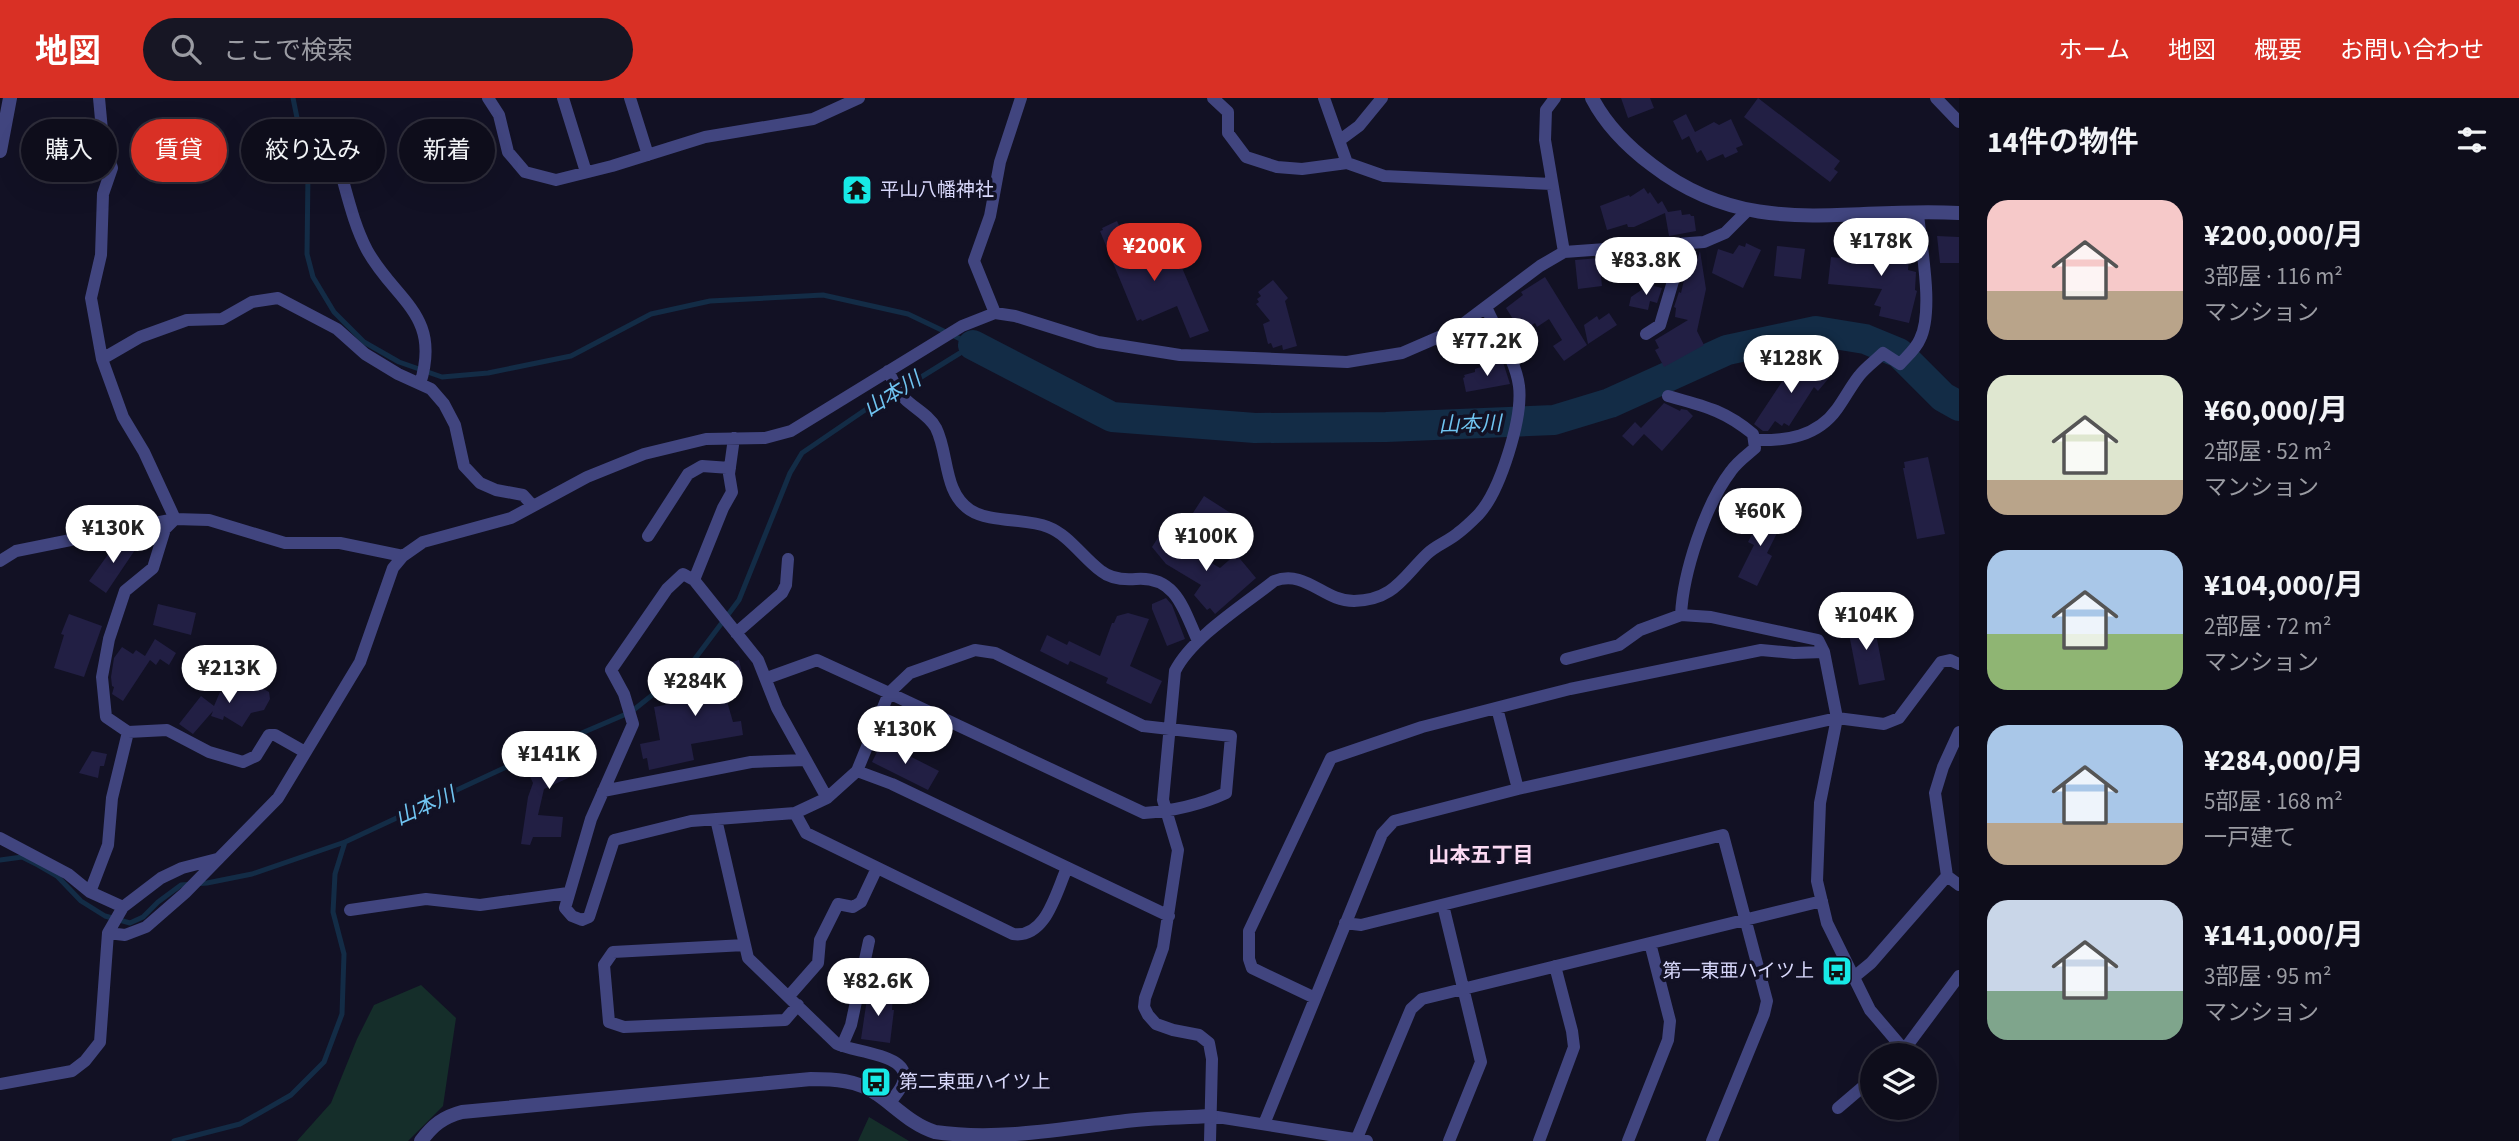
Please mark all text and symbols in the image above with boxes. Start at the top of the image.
search box [143,18,633,81]
text: 地図 [35,28,101,75]
icon: search [167,30,205,68]
text: ここで検索 [223,32,353,69]
text: ホーム [2059,33,2130,68]
text: 地図 [2168,33,2216,68]
text: 概要 [2254,33,2302,68]
text: お問い合わせ [2340,33,2484,68]
chip: 購入 [21,119,117,182]
chip: 賃貸 [131,119,227,182]
chip: 絞り込み [241,119,385,182]
chip: 新着 [399,119,495,182]
text: 14件の物件 [1987,121,2139,164]
icon: filters [2453,121,2491,159]
temple icon: 平山八幡神社 [840,173,874,207]
place label: 平山八幡神社 [880,177,994,204]
text: ¥200,000/月 [2204,214,2364,257]
pin: ¥178K [1832,218,1930,278]
pin: ¥200K [1105,223,1203,283]
text: ¥178K [1850,224,1912,257]
icon: home [2043,228,2127,312]
text: ¥200K [1123,229,1185,262]
pin: ¥83.8K [1589,238,1703,297]
text: ¥83.8K [1611,243,1681,276]
text: 3部屋 · 116 m² [2204,260,2343,293]
text: マンション [2204,296,2319,329]
pin: ¥77.2K [1430,318,1544,378]
text: ¥77.2K [1452,324,1522,357]
pin: ¥128K [1742,336,1840,395]
text: ¥128K [1760,341,1822,374]
water label: 山本川 [857,364,928,423]
text: ¥60,000/月 [2204,389,2348,432]
icon: home [2043,403,2127,487]
water label: 山本川 [1438,408,1504,440]
text: 2部屋 · 52 m² [2204,435,2331,468]
text: マンション [2204,471,2319,504]
pin: ¥60K [1719,489,1801,548]
text: ¥60K [1735,494,1785,527]
pin: ¥130K [64,505,162,565]
text: ¥130K [82,511,144,544]
pin: ¥100K [1157,514,1255,573]
text: ¥100K [1175,519,1237,552]
text: ¥104,000/月 [2204,564,2364,607]
icon: home [2043,578,2127,662]
pin: ¥104K [1817,592,1915,652]
text: ¥104K [1835,598,1897,631]
text: 2部屋 · 72 m² [2204,610,2331,643]
pin: ¥213K [180,646,278,705]
text: マンション [2204,646,2319,679]
text: ¥213K [198,651,260,684]
pin: ¥284K [646,658,744,718]
text: ¥284K [664,664,726,697]
pin: ¥130K [856,706,954,766]
text: ¥130K [874,712,936,745]
pin: ¥141K [500,732,598,791]
text: ¥141K [518,737,580,770]
text: ¥284,000/月 [2204,739,2364,782]
icon: home [2043,753,2127,837]
water label: 山本川 [390,779,462,833]
text: 5部屋 · 168 m² [2204,785,2343,818]
text: 一戸建て [2204,821,2296,854]
district label: 山本五丁目 [1429,840,1534,870]
text: ¥141,000/月 [2204,914,2364,957]
icon: home [2043,928,2127,1012]
bus stop icon: 第一東亜ハイツ上 [1820,954,1854,988]
pin: ¥82.6K [821,958,935,1018]
place label: 第一東亜ハイツ上 [1662,958,1814,985]
text: 3部屋 · 95 m² [2204,960,2331,993]
text: ¥82.6K [843,964,913,997]
text: マンション [2204,996,2319,1029]
map controls [1860,1043,1937,1120]
button: layers [1860,1043,1937,1120]
bus stop icon: 第二東亜ハイツ上 [859,1065,893,1099]
place label: 第二東亜ハイツ上 [899,1069,1051,1096]

